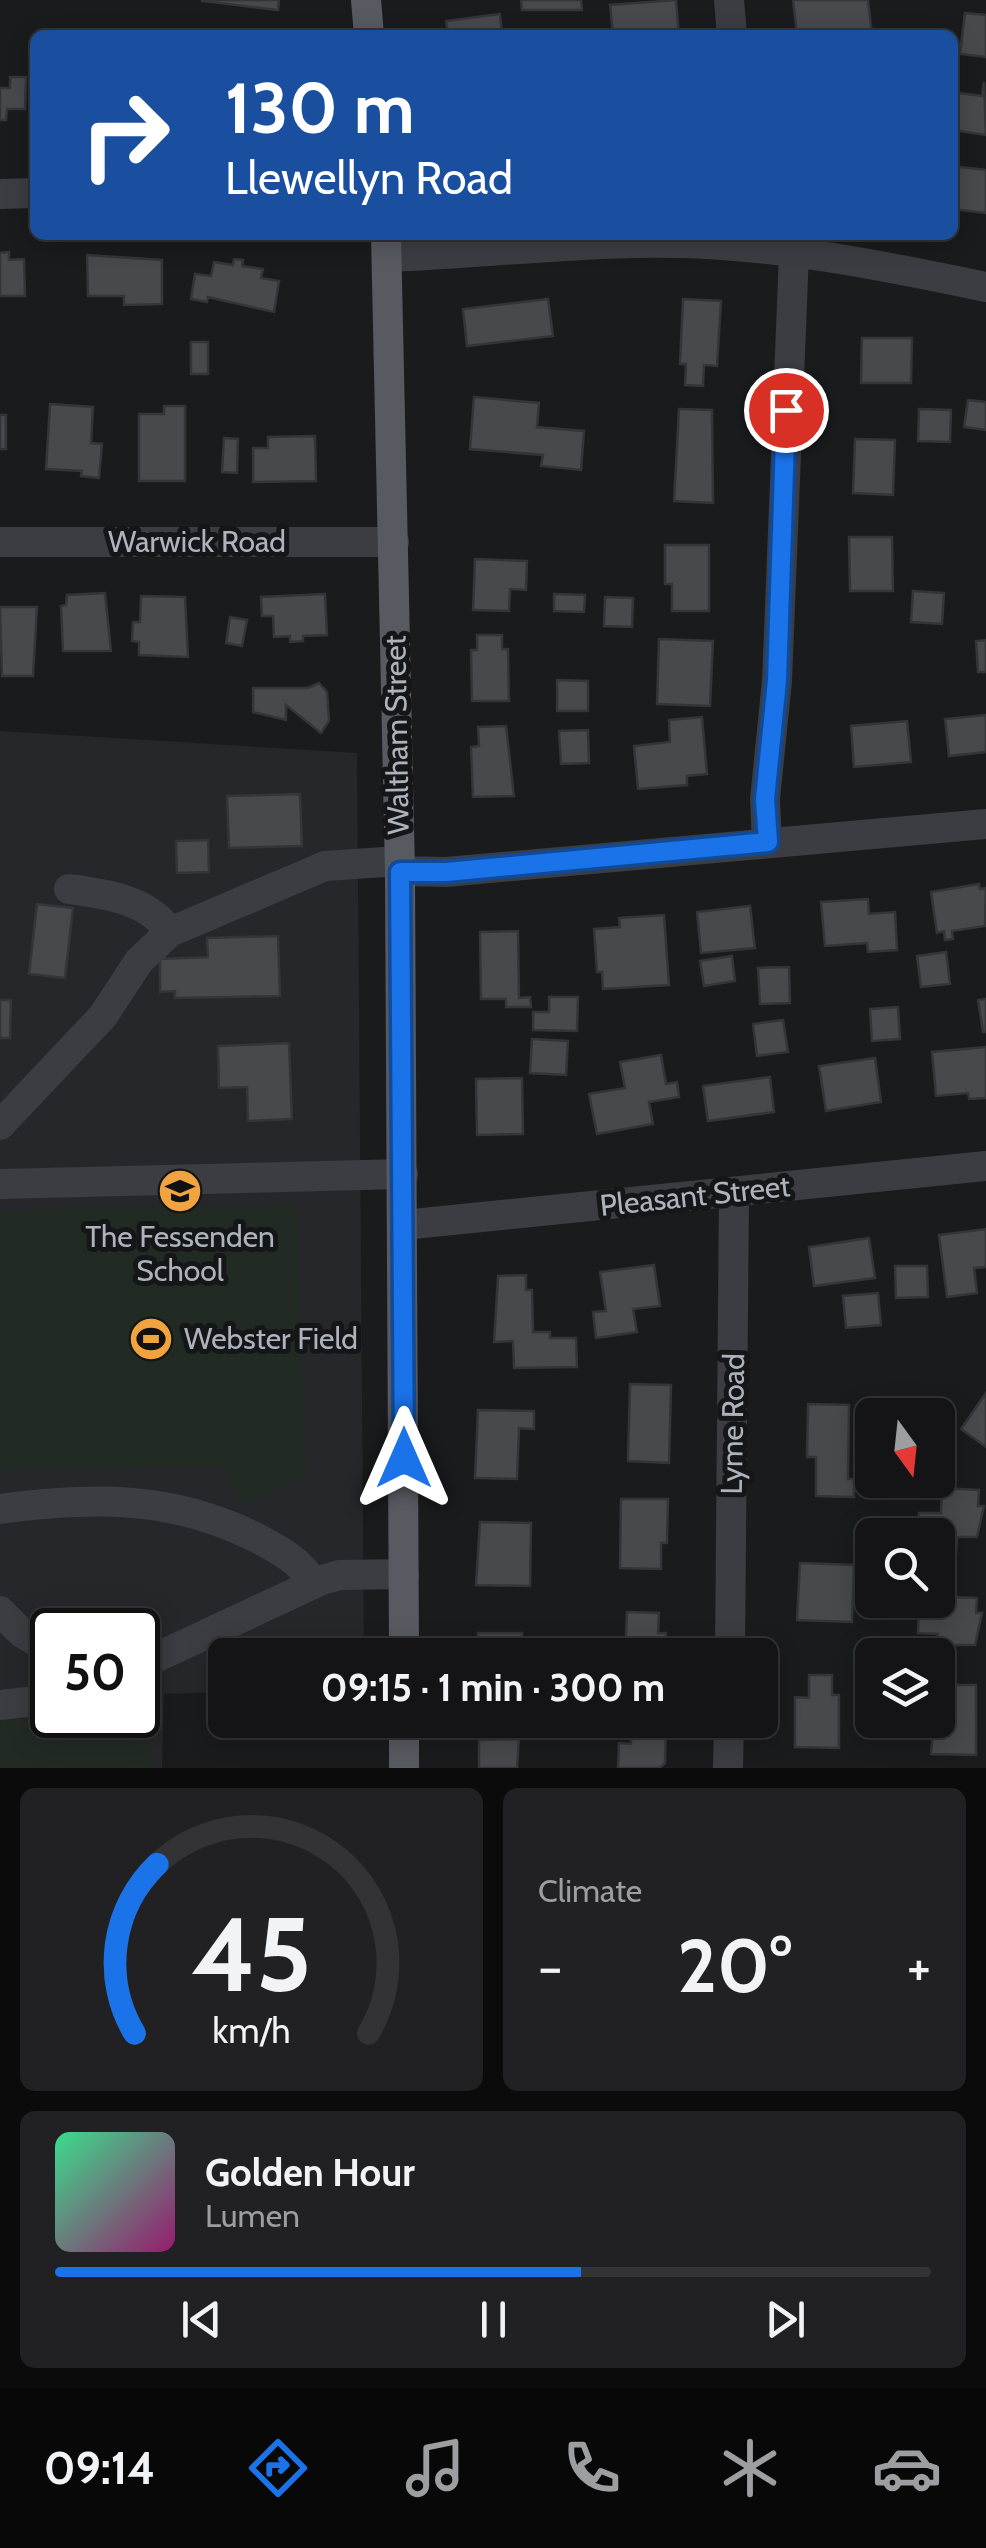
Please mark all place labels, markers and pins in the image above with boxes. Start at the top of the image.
pin [744,368,829,453]
school or university icon: The Fessenden School [157,1168,203,1214]
place label: The Fessenden School [85,1218,275,1289]
sports icon: Webster Field [128,1316,174,1362]
place label: Webster Field [184,1320,358,1357]

